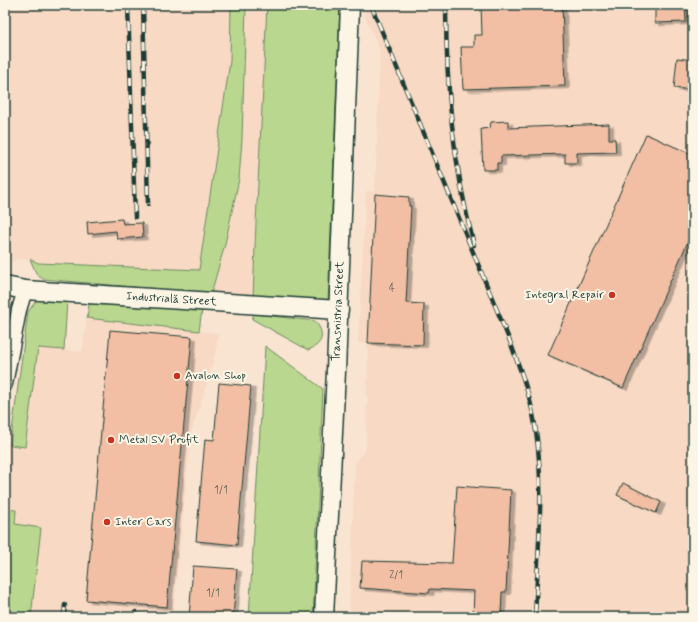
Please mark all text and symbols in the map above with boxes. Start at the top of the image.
street label: Transnistria Street [328,261,348,362]
house number: 4 [389,282,395,295]
place label: Integral Repair [525,287,604,303]
street label: Industrială Street [125,288,217,310]
marker: Integral Repair [607,290,617,300]
place label: Avalon Shop [185,368,246,384]
marker: Avalon Shop [172,371,182,381]
place label: Metal SV Profit [119,432,199,448]
marker: Metal SV Profit [106,435,116,445]
house number: 1/1 [214,484,228,497]
place label: Inter Cars [115,514,172,530]
marker: Inter Cars [102,517,112,527]
house number: 2/1 [389,569,403,582]
house number: 1/1 [206,587,220,600]

